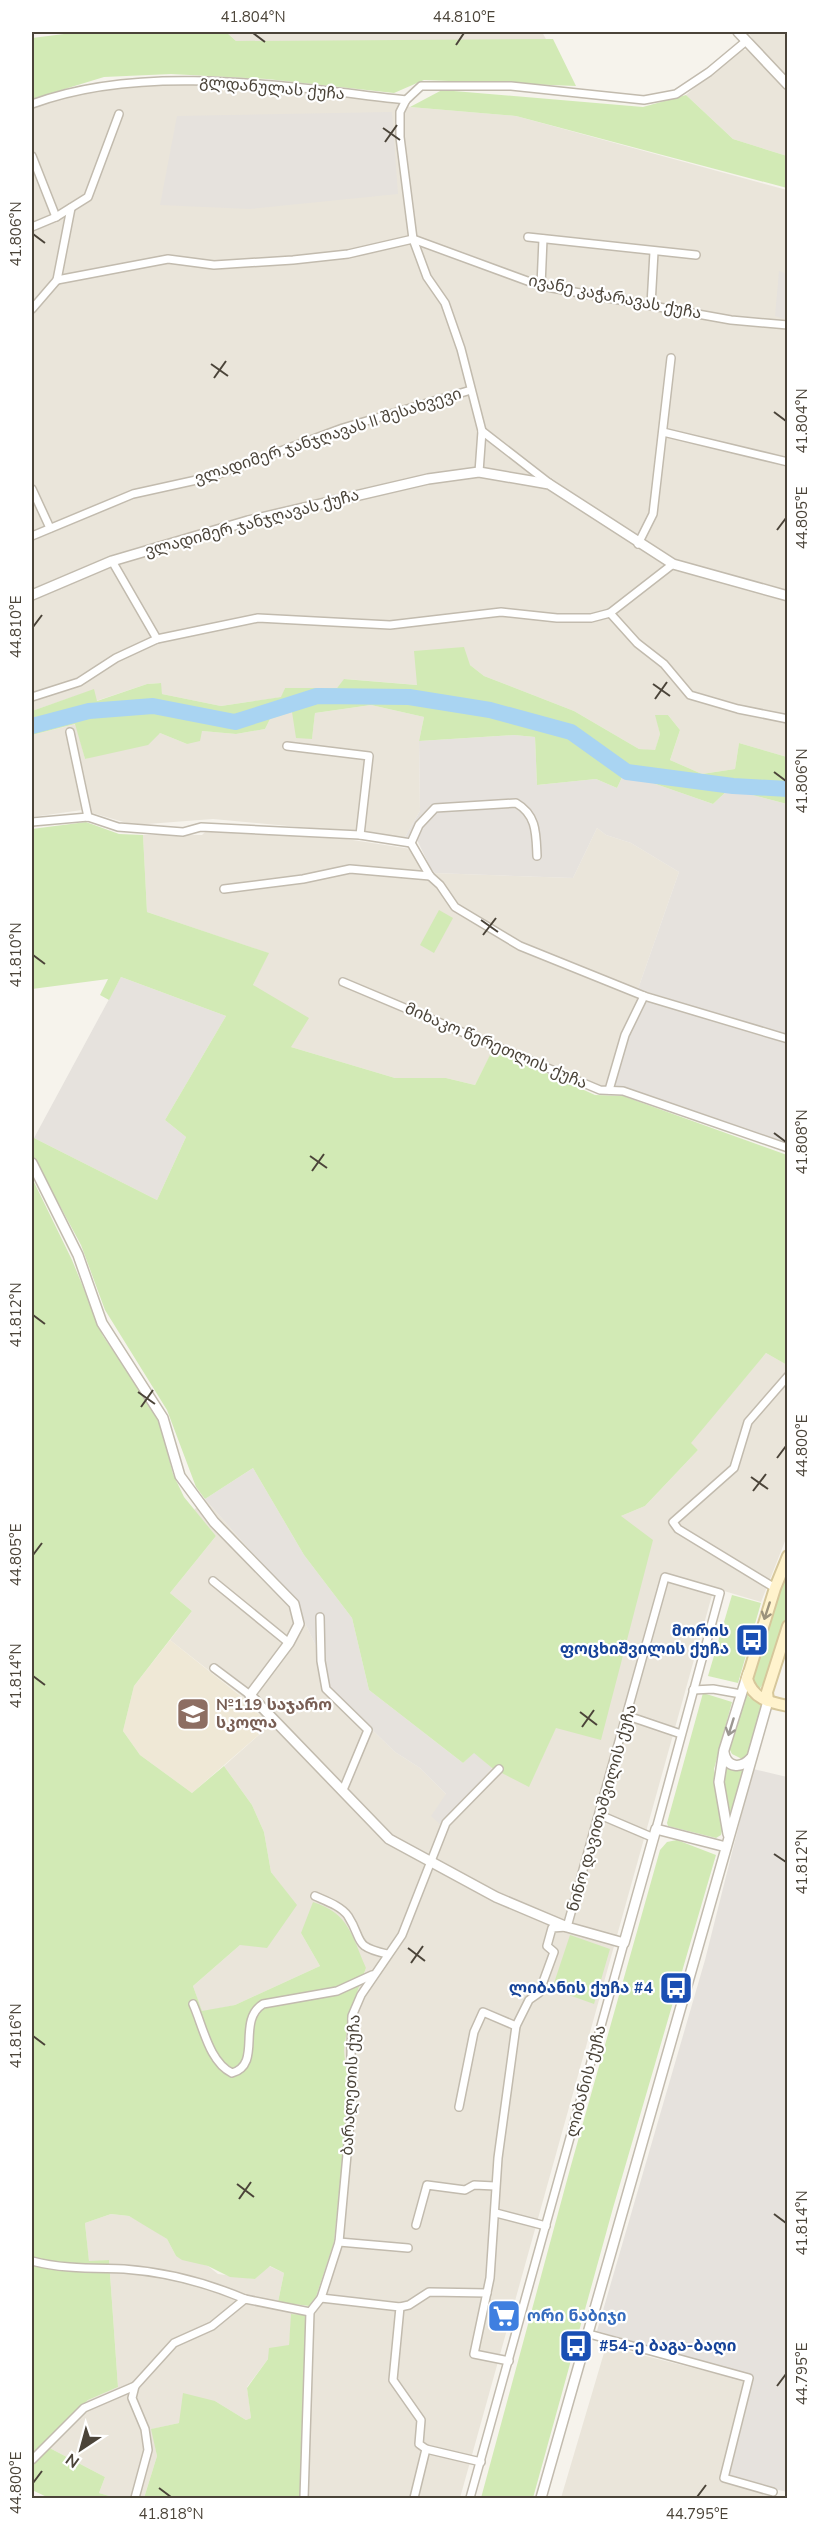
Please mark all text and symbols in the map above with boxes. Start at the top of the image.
text: 41.804°N [220,7,286,27]
text: 44.810°E [433,7,495,27]
street label: გლდანულას ქუჩა [198,71,346,105]
text: 41.806°N [6,201,26,267]
street label: ივანე კაჭარავას ქუჩა [527,269,703,325]
street label: ვლადიმერ ჯანჯღავას II შესახვევი [192,382,464,490]
text: 41.804°N [792,388,812,454]
street label: ვლადიმერ ჯანჯღავას ქუჩა [142,484,362,562]
text: 44.805°E [792,487,812,549]
text: 44.810°E [6,596,26,658]
text: 41.806°N [792,748,812,814]
text: 41.810°N [6,922,26,988]
street label: მიხაკო წერეთლის ქუჩა [401,998,591,1094]
text: 41.808°N [792,1109,812,1175]
text: 41.812°N [6,1282,26,1348]
text: 44.800°E [792,1415,812,1477]
text: 44.805°E [6,1524,26,1586]
one-way arrow [761,1601,772,1620]
place label: მორის ფოცხიშვილის ქუჩა [560,1620,729,1660]
bus stop icon: მორის ფოცხიშვილის ქუჩა [734,1622,770,1658]
text: 41.814°N [6,1643,26,1709]
place label: №119 საჯარო სკოლა [216,1694,332,1734]
school or university icon: №119 საჯარო სკოლა [175,1696,211,1732]
street label: ნინო დავითაშვილის ქუჩა [562,1702,642,1914]
one-way arrow [725,1717,736,1736]
text: 41.812°N [792,1829,812,1895]
bus stop icon: ლიბანის ქუჩა #4 [658,1970,694,2006]
place label: ლიბანის ქუჩა #4 [509,1977,653,1999]
text: 41.816°N [6,2003,26,2069]
street label: ბარალეთის ქუჩა [336,2014,366,2156]
street label: ლიბანის ქუჩა [560,2023,612,2139]
text: 41.814°N [792,2190,812,2256]
supermarket icon: ორი ნაბიჯი [486,2298,522,2334]
place label: ორი ნაბიჯი [527,2305,626,2327]
bus stop icon: #54-ე ბაგა-ბაღი [558,2328,594,2364]
place label: #54-ე ბაგა-ბაღი [599,2335,736,2357]
text: 44.795°E [792,2343,812,2405]
north arrow [51,2419,111,2479]
text: N [61,2448,84,2473]
text: 44.800°E [6,2452,26,2514]
text: 41.818°N [138,2504,204,2524]
text: 44.795°E [666,2504,728,2524]

